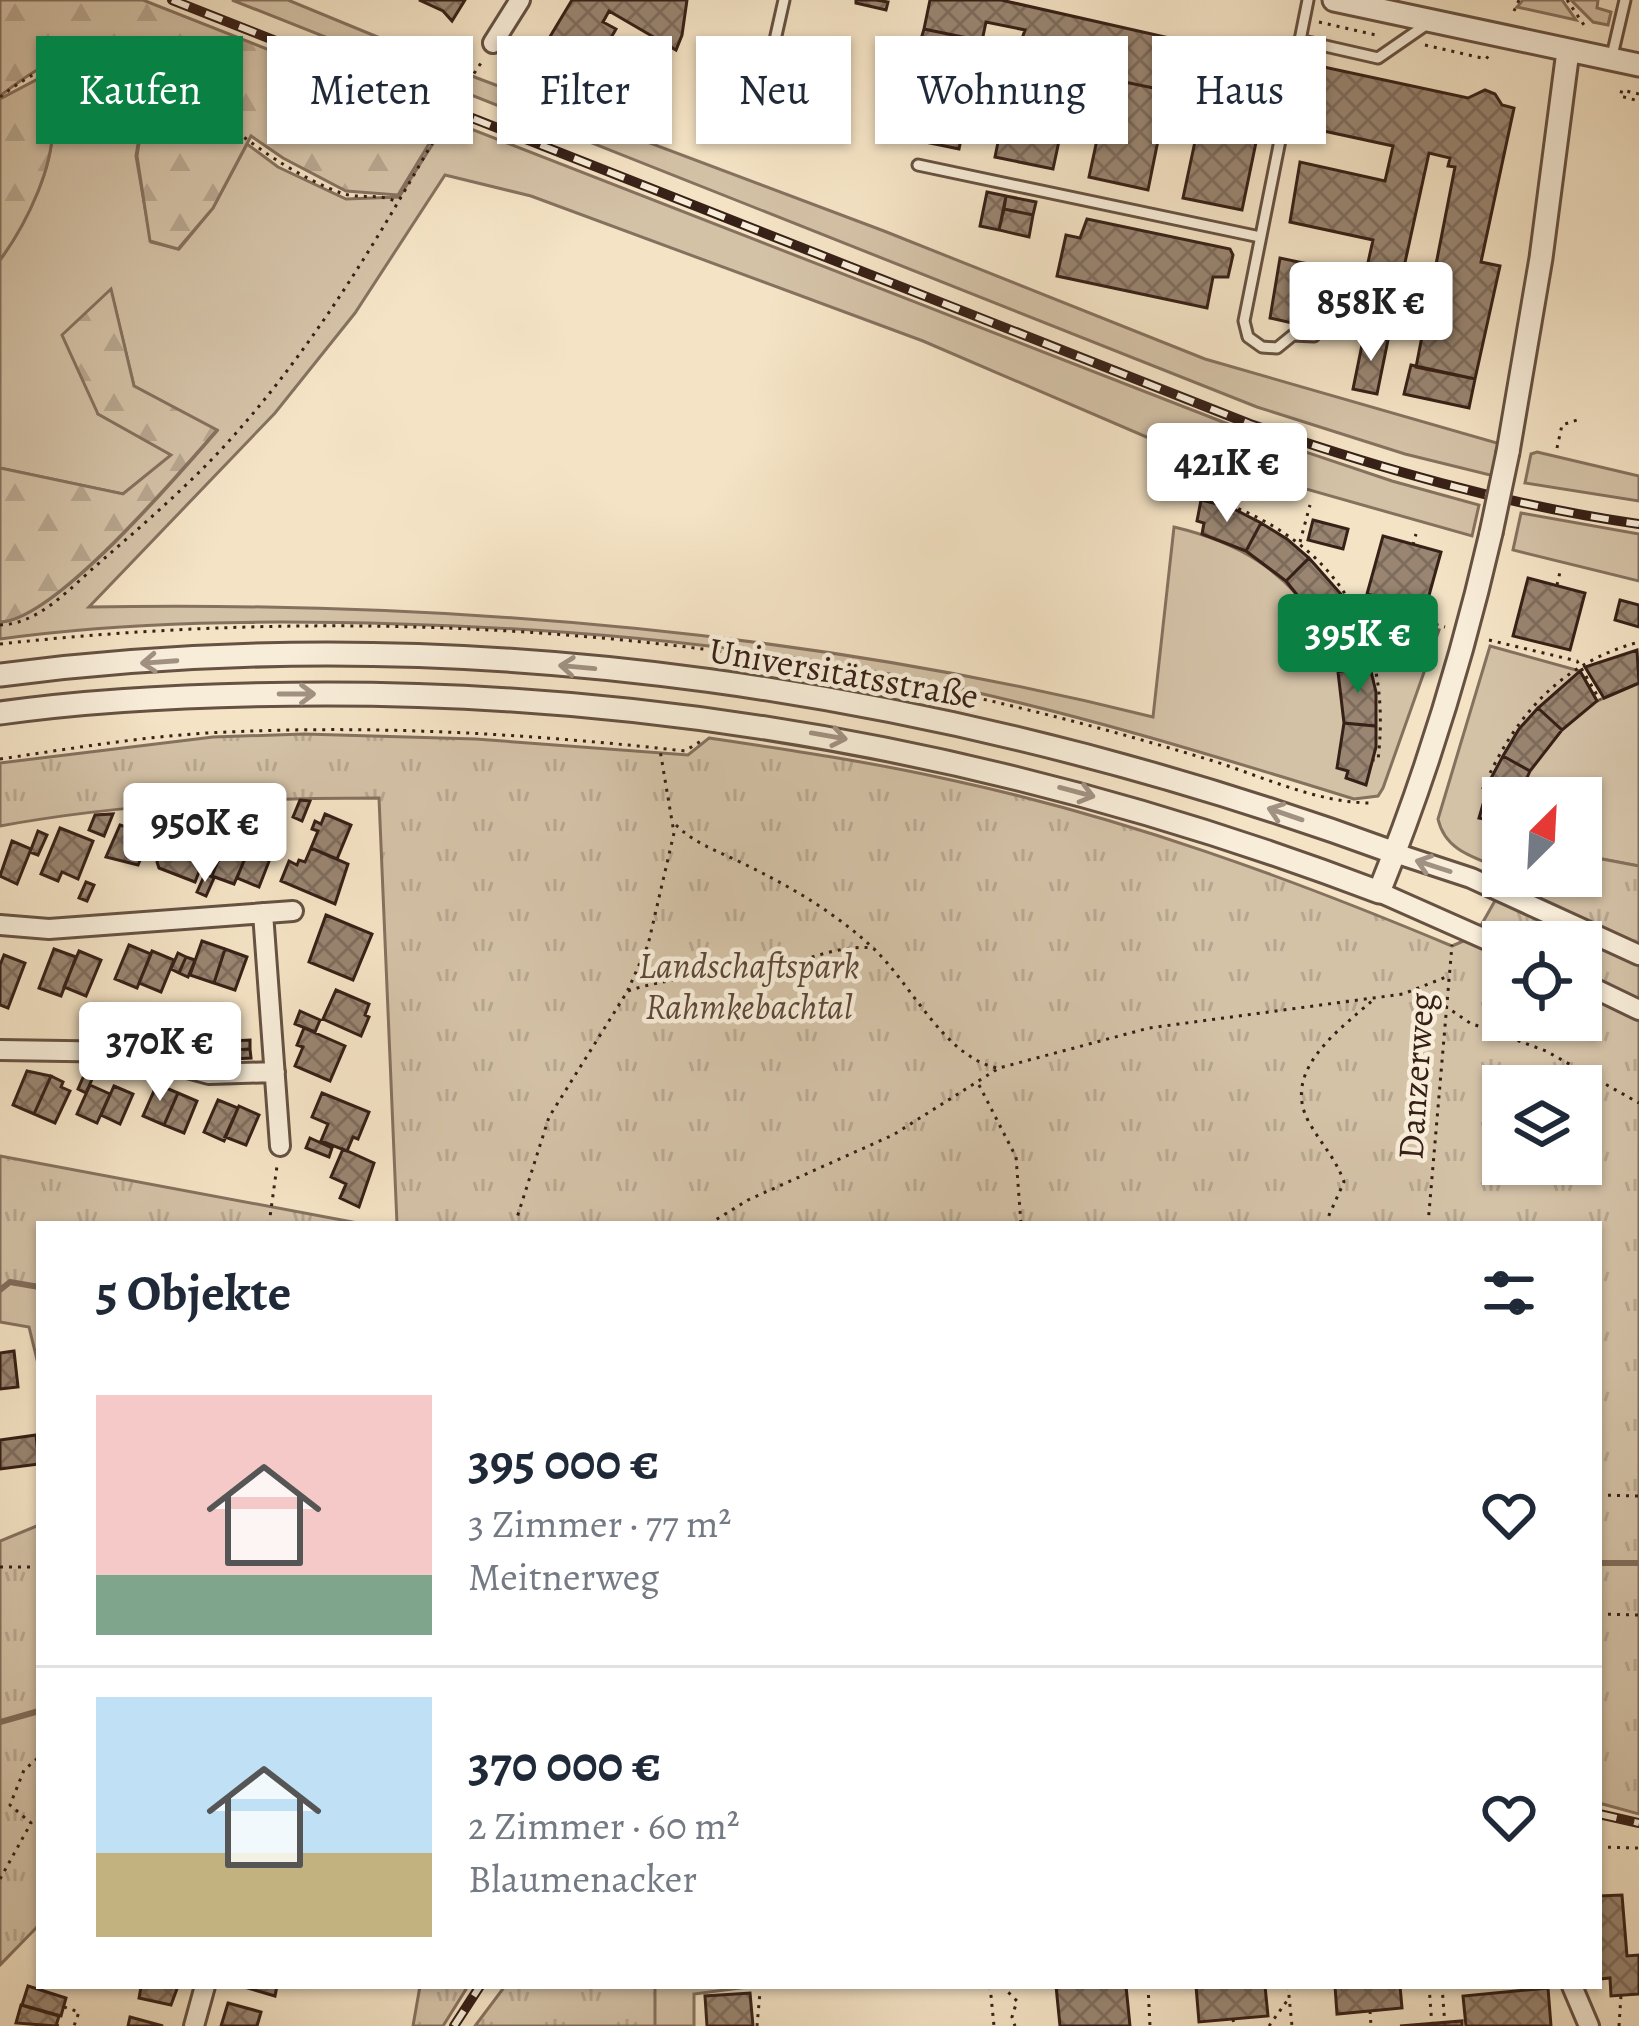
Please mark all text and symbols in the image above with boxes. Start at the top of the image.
chip: Kaufen [36,36,243,144]
chip: Mieten [267,36,473,144]
chip: Filter [497,36,672,144]
chip: Neu [696,36,851,144]
chip: Wohnung [875,36,1128,144]
chip: Haus [1152,36,1326,144]
pin: 858K € [1273,262,1469,364]
text: 858K € [1317,274,1425,327]
pin: 421K € [1129,423,1325,525]
text: 421K € [1174,435,1280,488]
pin: 395K € [1260,594,1456,696]
text: 395K € [1305,606,1411,659]
street label: Universitätsstraße [705,625,982,720]
one-way arrow [140,650,179,673]
one-way arrow [558,655,597,678]
one-way arrow [277,683,316,705]
one-way arrow [808,726,847,749]
north arrow [1482,777,1602,897]
map controls [1482,777,1602,1185]
one-way arrow [1057,782,1095,804]
pin: 950K € [107,783,303,885]
text: 950K € [150,795,260,848]
one-way arrow [1267,801,1305,823]
one-way arrow [1415,853,1453,875]
button: locate [1482,921,1602,1041]
park label: Landschaftspark Rahmkebachtal [639,941,859,1031]
street label: Danzerweg [1385,991,1446,1161]
pin: 370K € [62,1002,258,1104]
text: 370K € [106,1014,214,1067]
button: layers [1482,1065,1602,1185]
text: 5 Objekte [96,1258,291,1328]
icon: filters [1476,1260,1542,1326]
text: 395 000 € [468,1427,659,1497]
icon: home [192,1443,336,1587]
icon: heart [1476,1482,1542,1548]
text: 3 Zimmer · 77 m² [468,1497,731,1550]
text: Meitnerweg [468,1550,659,1603]
text: 370 000 € [468,1729,661,1799]
icon: home [192,1745,336,1889]
icon: heart [1476,1784,1542,1850]
text: 2 Zimmer · 60 m² [468,1799,740,1852]
text: Blaumenacker [468,1852,697,1905]

